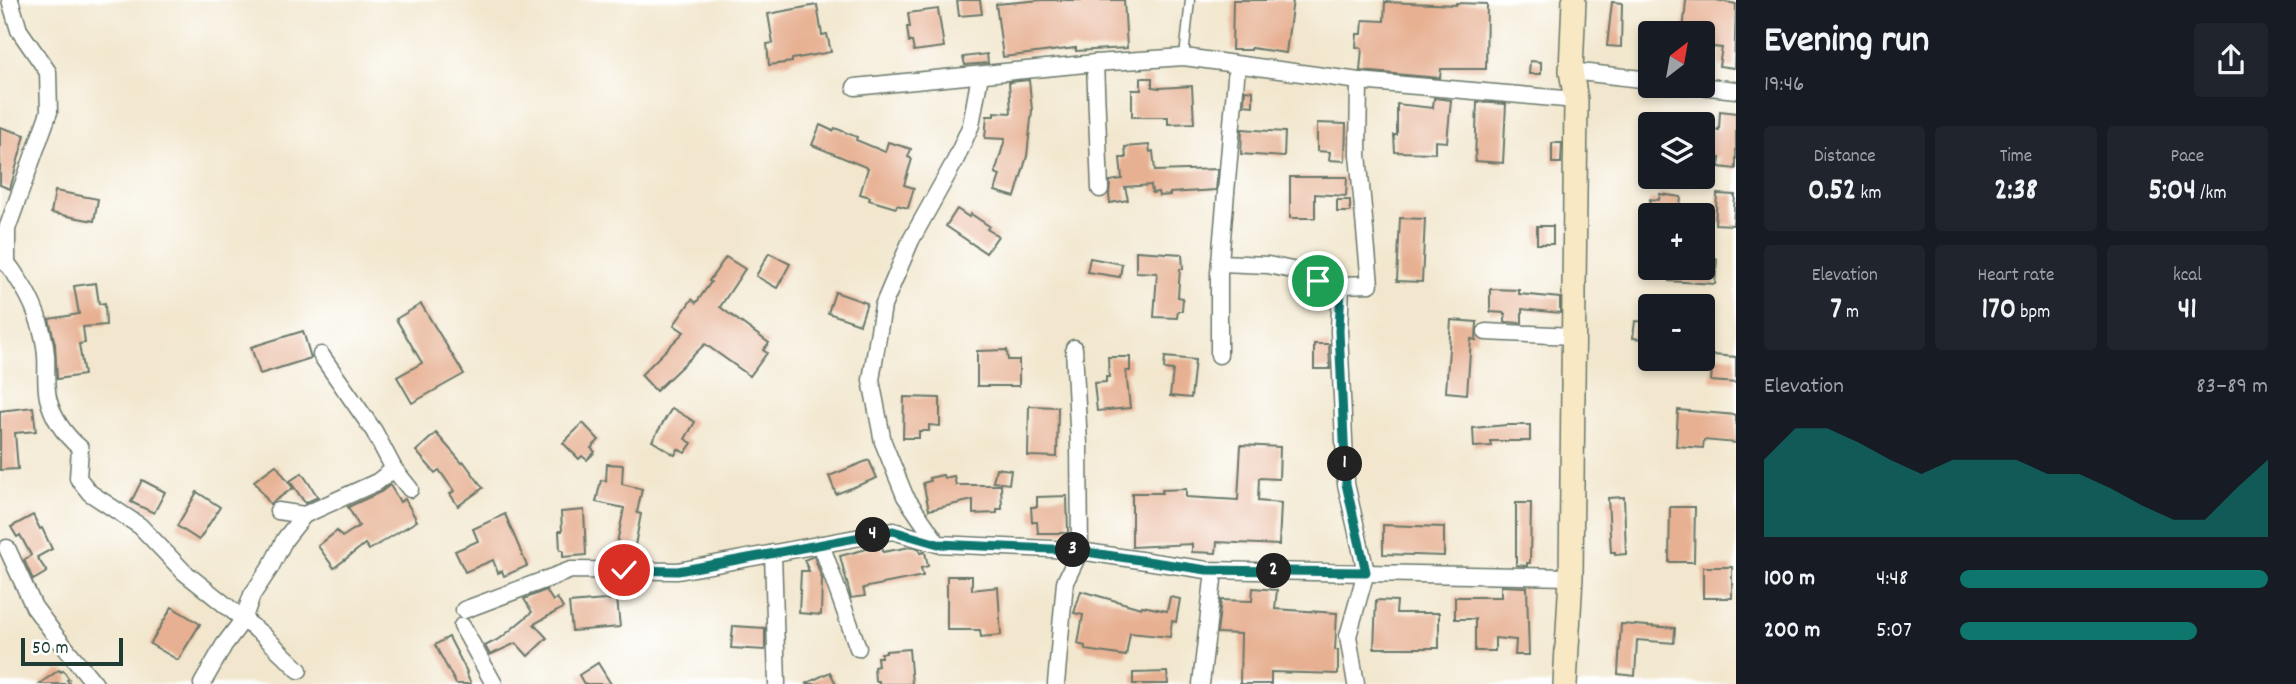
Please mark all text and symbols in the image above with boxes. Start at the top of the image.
text: Evening run [1764,15,1929,70]
north arrow [1638,21,1715,98]
map controls [1638,21,1715,371]
button: share [2194,23,2268,97]
text: 19:46 [1764,69,1804,102]
button: layers [1638,112,1715,189]
text: Distance [1814,144,1876,171]
text: Time [2000,144,2032,171]
text: Pace [2171,144,2204,171]
text: 0.52 [1808,171,1856,214]
text: 2:38 [1994,171,2038,214]
text: 5:04 [2148,171,2196,214]
text: km [1856,181,1881,208]
text: /km [2196,181,2226,208]
button: + [1638,203,1715,280]
pin [1288,251,1348,311]
icon: arrive [1299,262,1337,300]
text: Elevation [1812,263,1878,290]
text: Heart rate [1978,263,2054,290]
text: kcal [2173,263,2202,290]
text: 7 [1830,290,1842,333]
text: 170 [1982,290,2016,333]
text: 41 [2178,290,2197,333]
button: − [1638,294,1715,371]
text: m [1842,300,1859,327]
text: bpm [2016,300,2050,327]
text: Elevation [1764,371,1844,404]
text: 83–89 m [2196,371,2268,404]
pin: 1 [1328,447,1362,482]
text: 1 [1342,450,1347,477]
pin: 4 [856,518,890,552]
text: 4 [869,521,876,548]
pin: 3 [1056,532,1090,568]
text: 3 [1068,536,1077,563]
pin [594,540,654,600]
icon: check [605,551,643,589]
pin: 2 [1256,554,1292,588]
text: 2 [1269,557,1278,584]
text: 100 m [1764,563,1815,596]
text: 4:48 [1876,563,1908,596]
text: 200 m [1764,615,1820,648]
text: 5:07 [1876,615,1912,648]
scale bar [21,635,122,667]
text: 50 m [32,636,69,663]

